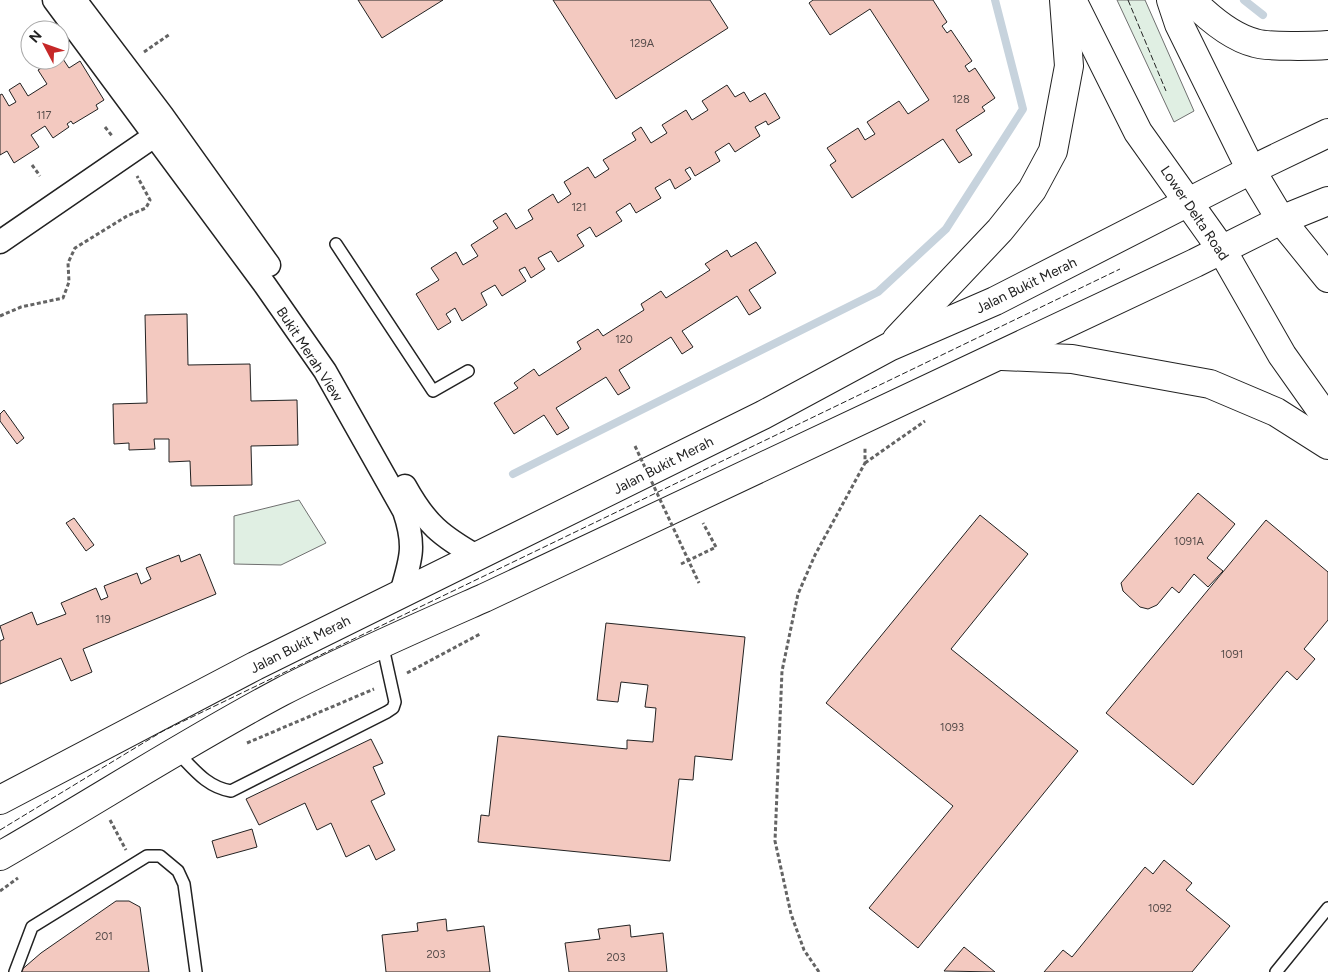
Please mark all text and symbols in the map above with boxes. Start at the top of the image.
north arrow [20,20,70,70]
text: N [26,27,46,46]
house number: 129A [630,37,655,50]
house number: 128 [952,93,970,106]
house number: 117 [37,109,52,122]
street label: Lower Delta Road [1157,163,1232,264]
house number: 121 [571,201,587,214]
street label: Jalan Bukit Merah [973,254,1080,317]
street label: Bukit Merah View [273,304,346,405]
house number: 120 [615,333,633,346]
street label: Jalan Bukit Merah [610,433,716,498]
house number: 1091A [1174,535,1204,548]
street label: Jalan Bukit Merah [247,612,353,677]
house number: 119 [95,613,111,626]
house number: 1091 [1221,648,1243,661]
house number: 1093 [940,721,964,734]
house number: 1092 [1148,902,1172,915]
house number: 201 [95,930,113,943]
house number: 203 [426,948,446,961]
house number: 203 [606,951,626,964]

